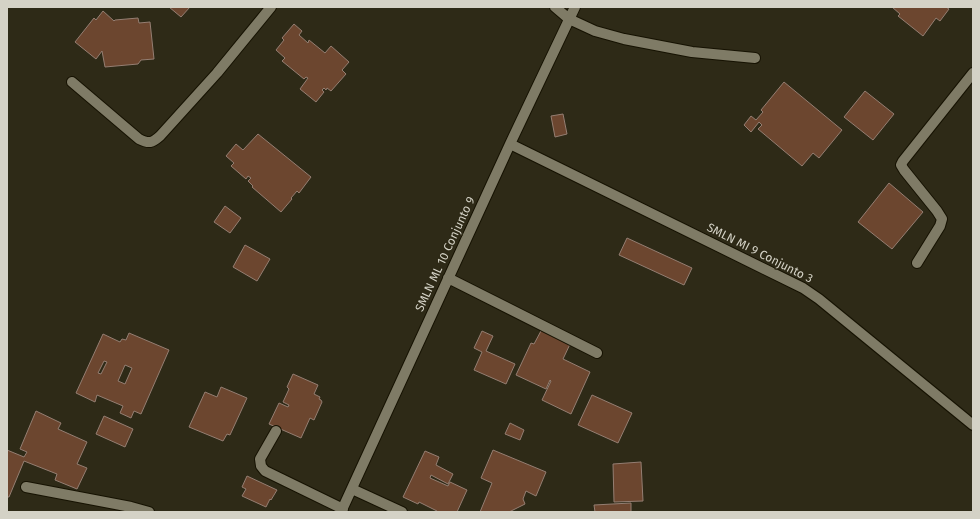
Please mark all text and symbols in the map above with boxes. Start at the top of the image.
street label: SMLN ML 10 Conjunto 9 [412,194,478,314]
street label: SMLN MI 9 Conjunto 3 [705,220,815,286]

